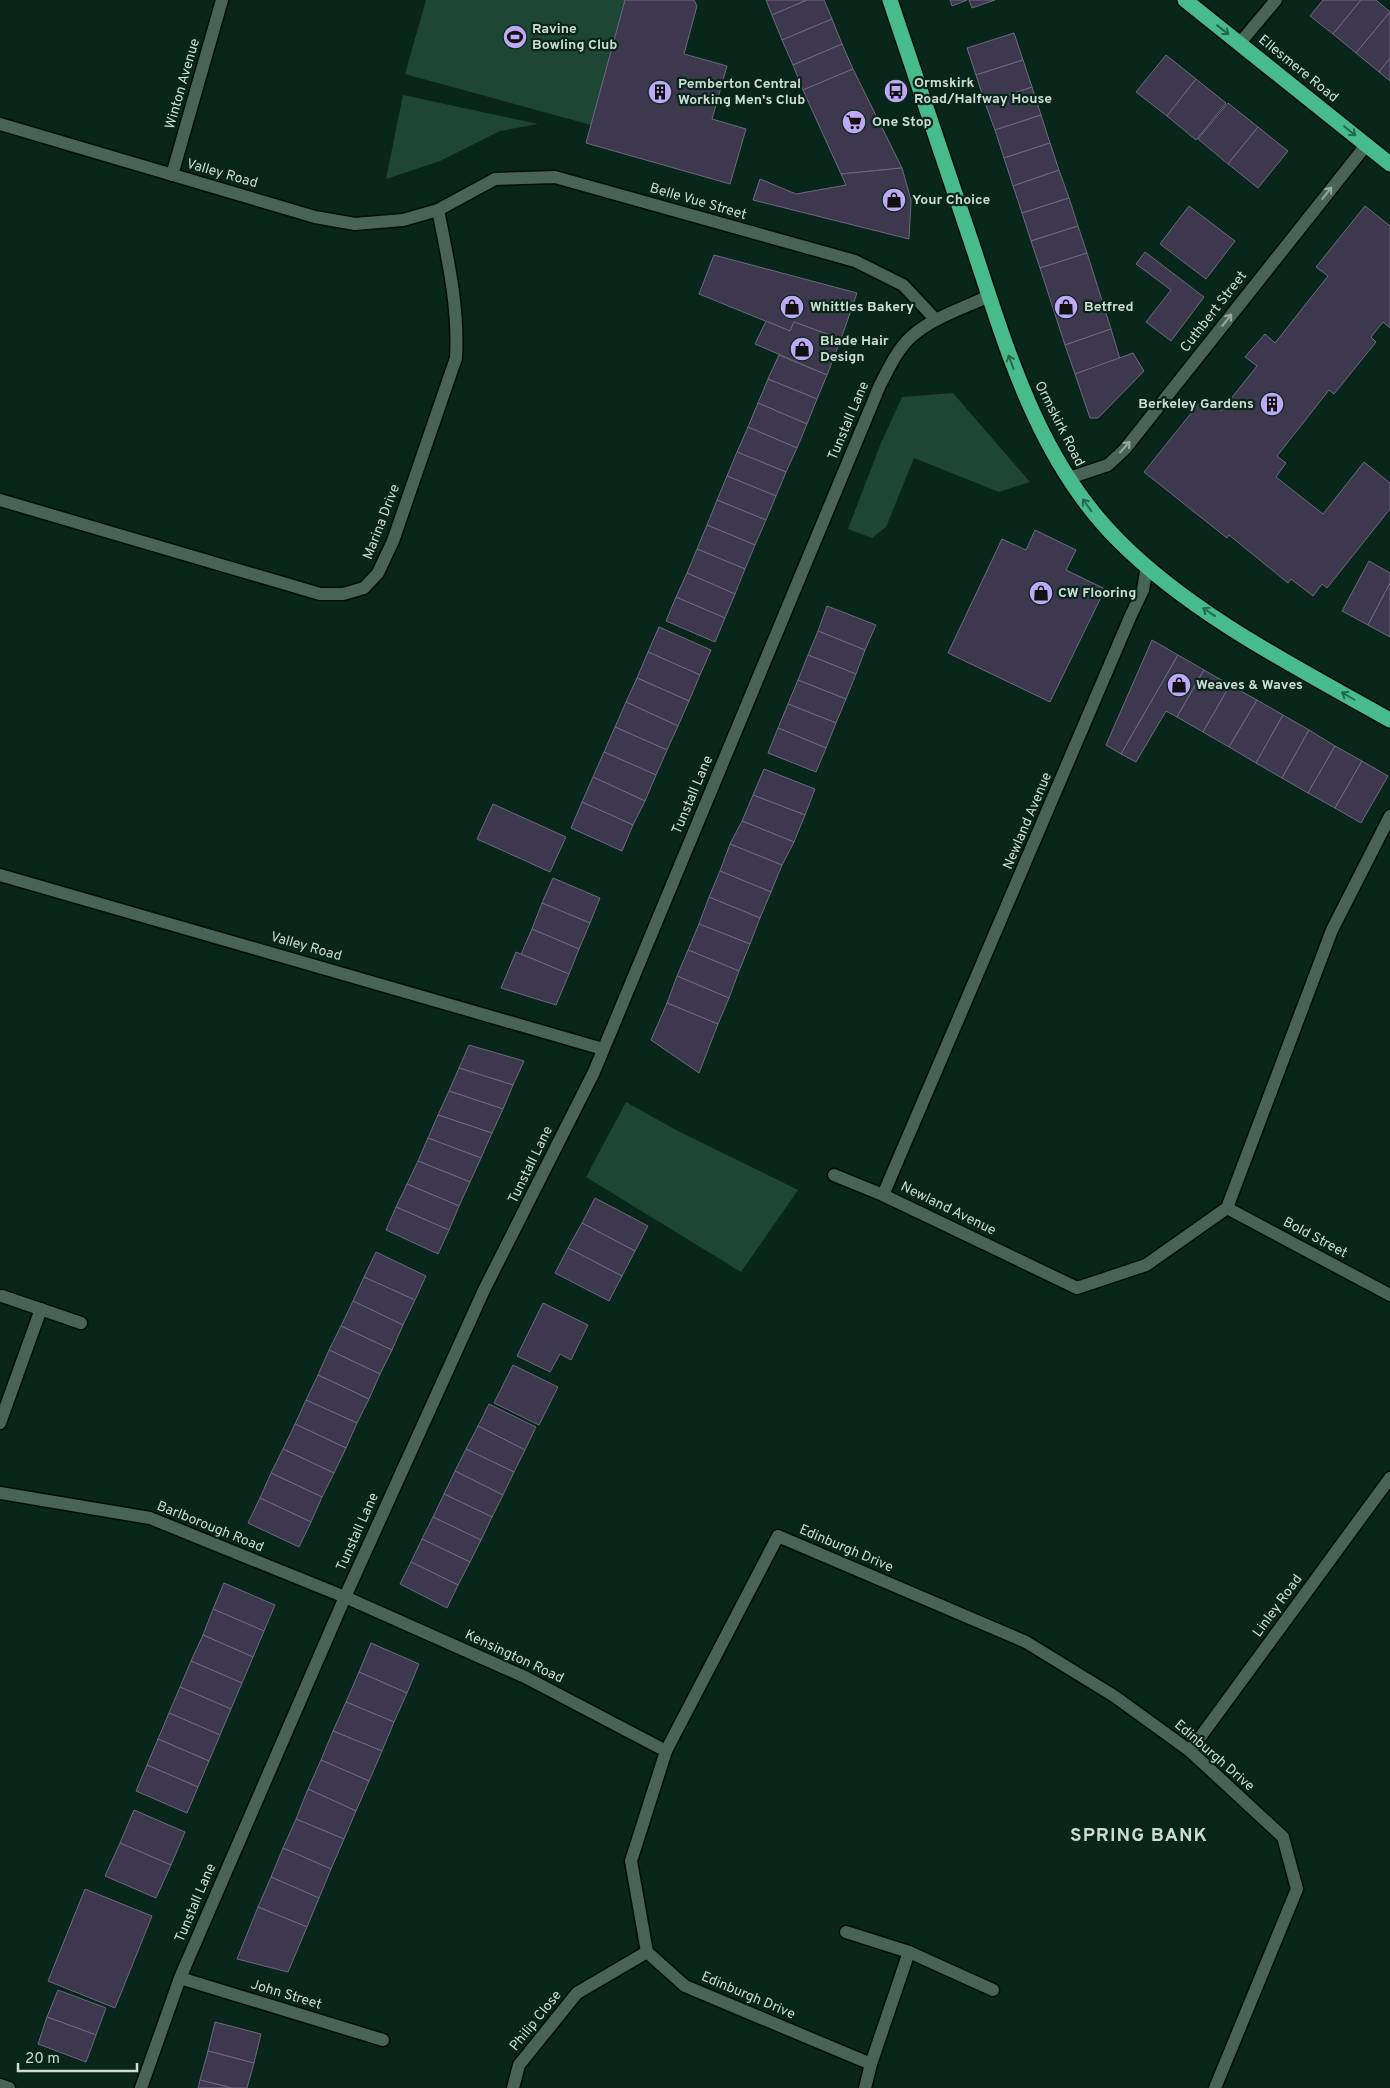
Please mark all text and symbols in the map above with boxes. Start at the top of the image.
place label: Ravine Bowling Club [532,21,617,54]
sports icon: Ravine Bowling Club [502,24,528,50]
one-way arrow [1216,25,1229,36]
street label: Ellesmere Road [1255,32,1341,106]
street label: Winton Avenue [162,37,204,131]
place label: Ormskirk Road/Halfway House [914,75,1052,108]
place label: Pemberton Central Working Men's Club [678,76,805,109]
bus stop icon: Ormskirk Road/Halfway House [883,78,909,104]
building icon: Pemberton Central Working Men's Club [647,79,673,105]
supermarket icon: One Stop [841,109,867,135]
place label: One Stop [872,114,932,131]
one-way arrow [1343,126,1356,137]
street label: Valley Road [184,156,260,192]
street label: Belle Vue Street [648,180,748,224]
shop icon: Your Choice [881,187,907,213]
one-way arrow [1322,187,1333,200]
place label: Your Choice [912,192,991,209]
street label: Cuthbert Street [1177,268,1251,356]
shop icon: Whittles Bakery [779,294,805,320]
shop icon: Betfred [1053,294,1079,320]
place label: Whittles Bakery [810,299,914,316]
place label: Betfred [1084,299,1134,316]
one-way arrow [1221,314,1232,327]
place label: Blade Hair Design [820,333,889,366]
shop icon: Blade Hair Design [789,336,815,362]
one-way arrow [1006,355,1015,370]
street label: Ormskirk Road [1030,378,1088,470]
street label: Tunstall Lane [825,379,873,463]
building icon: Berkeley Gardens [1259,391,1285,417]
place label: Berkeley Gardens [1138,396,1254,413]
one-way arrow [1120,441,1131,454]
street label: Marina Drive [360,482,404,562]
one-way arrow [1082,499,1093,512]
shop icon: CW Flooring [1028,580,1054,606]
place label: CW Flooring [1058,585,1136,602]
one-way arrow [1202,607,1216,617]
shop icon: Weaves & Waves [1166,672,1192,698]
place label: Weaves & Waves [1196,677,1303,694]
one-way arrow [1341,690,1355,700]
street label: Tunstall Lane [669,753,717,837]
street label: Newland Avenue [1000,770,1056,872]
street label: Valley Road [268,929,344,965]
street label: Tunstall Lane [505,1124,557,1206]
street label: Newland Avenue [898,1179,998,1239]
street label: Bold Street [1280,1214,1350,1262]
street label: Tunstall Lane [333,1490,383,1574]
street label: Barlborough Road [154,1498,266,1556]
street label: Edinburgh Drive [796,1522,896,1576]
street label: Linley Road [1250,1571,1306,1641]
street label: Kensington Road [462,1627,566,1687]
street label: Edinburgh Drive [1171,1717,1257,1795]
district label: SPRING BANK [1070,1824,1208,1848]
street label: Tunstall Lane [172,1861,220,1945]
street label: Edinburgh Drive [698,1969,798,2023]
street label: John Street [248,1976,324,2014]
street label: Philip Close [506,1987,566,2055]
scale bar [18,2040,136,2072]
text: 20 m [25,2050,60,2069]

